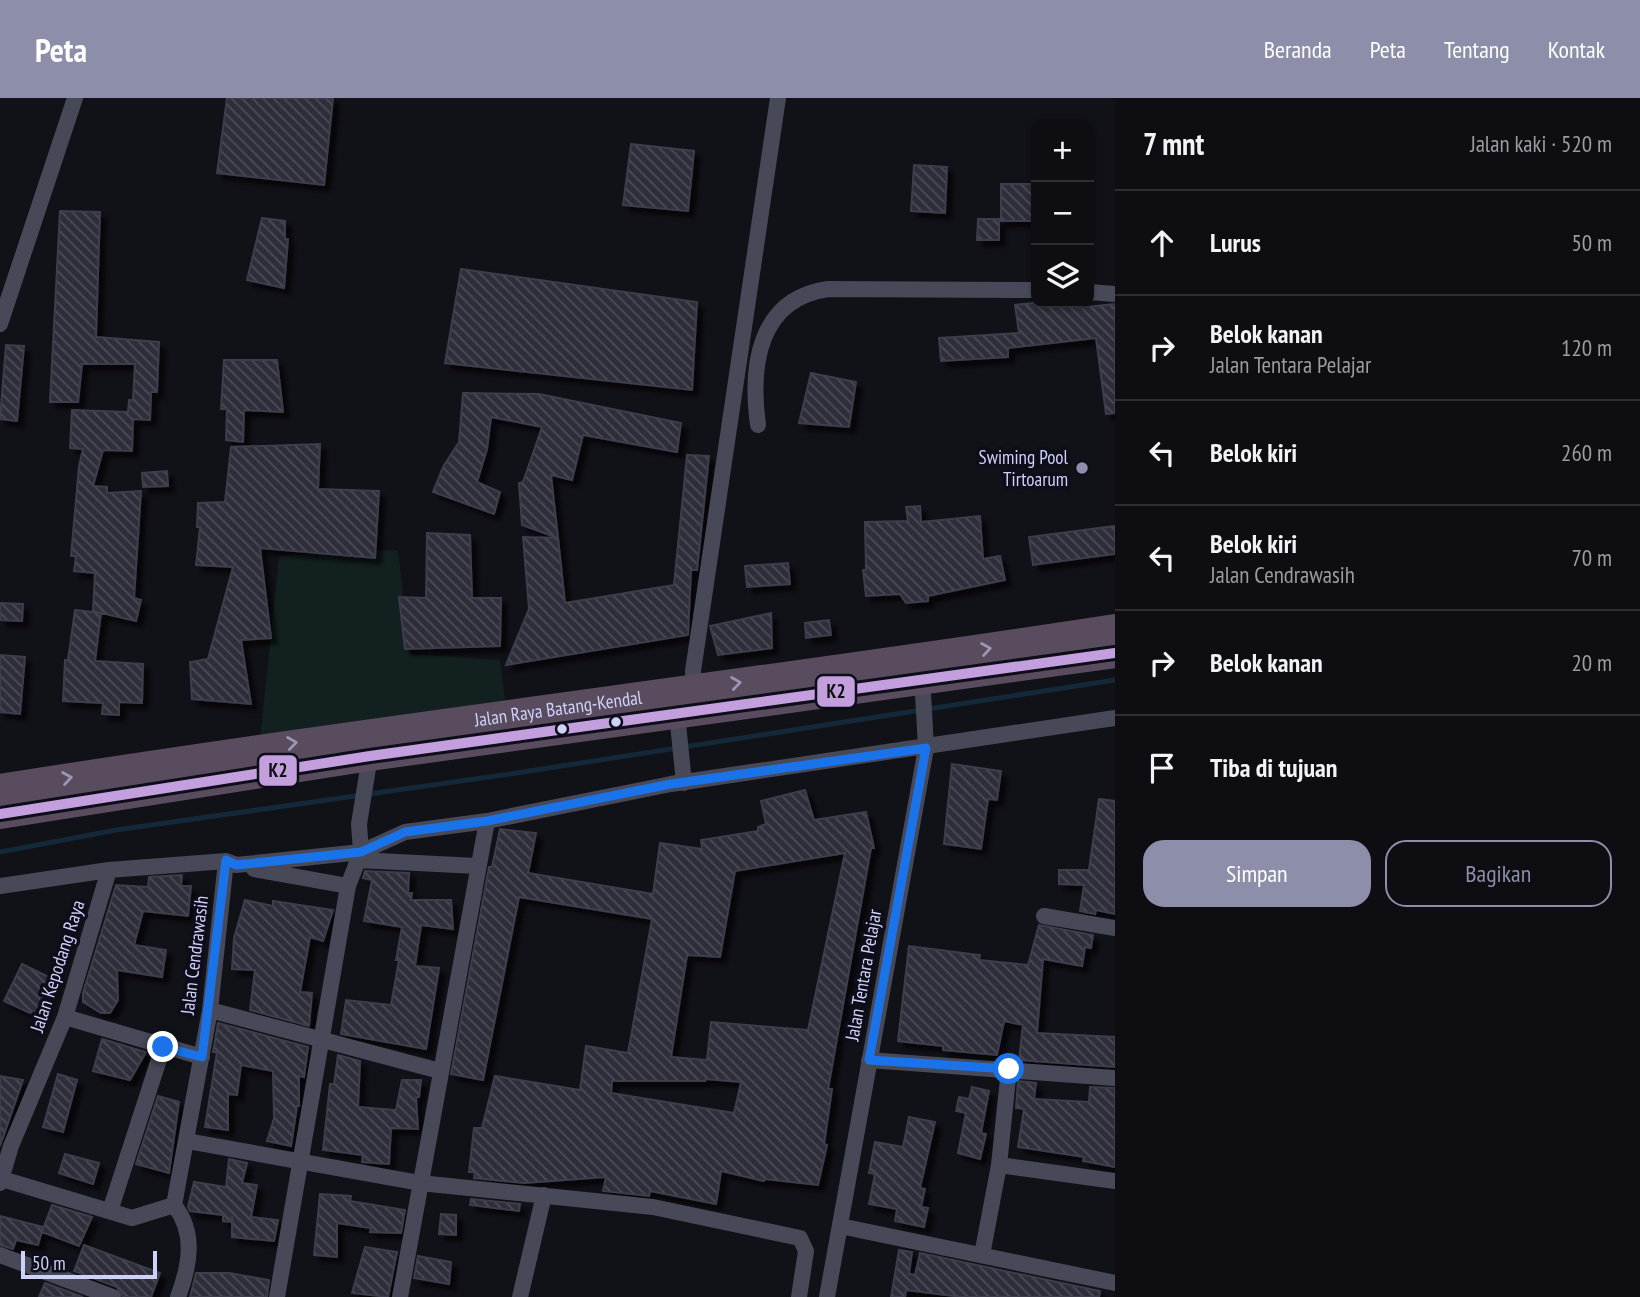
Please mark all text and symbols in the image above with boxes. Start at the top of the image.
text: Peta [35,28,87,71]
text: Beranda [1264,34,1332,65]
text: Peta [1370,34,1406,65]
text: Tentang [1444,34,1510,65]
text: Kontak [1548,34,1605,65]
map controls [1031,119,1094,308]
button: + [1031,119,1094,182]
text: 7 mnt [1143,124,1204,163]
text: Jalan kaki · 520 m [1470,129,1612,158]
button: − [1031,182,1094,245]
icon: ahead [1143,224,1181,262]
text: Lurus [1210,226,1261,259]
text: 50 m [1571,228,1612,257]
button: layers [1031,245,1094,308]
text: Belok kanan [1210,317,1323,350]
icon: right [1143,329,1181,367]
text: 120 m [1561,333,1612,362]
text: Jalan Tentara Pelajar [1210,350,1371,379]
icon: left [1143,434,1181,472]
text: Belok kiri [1210,436,1297,469]
text: 260 m [1561,438,1612,467]
place label: Swiming Pool Tirtoarum [979,445,1069,491]
marker: Swiming Pool Tirtoarum [1074,460,1090,476]
text: Belok kiri [1210,527,1297,560]
icon: left [1143,539,1181,577]
text: 70 m [1571,543,1612,572]
text: Jalan Cendrawasih [1210,560,1355,589]
one-way arrow [980,642,992,657]
icon: right [1143,644,1181,682]
text: Belok kanan [1210,646,1323,679]
text: 20 m [1571,648,1612,677]
line badge: K2 [816,675,856,708]
one-way arrow [730,676,742,691]
text: K2 [827,679,845,703]
street label: Jalan Raya Batang-Kendal [472,685,644,732]
unlabelled marker [609,715,623,729]
unlabelled marker [555,722,569,736]
one-way arrow [286,736,298,751]
icon: arrive [1143,749,1181,787]
text: Tiba di tujuan [1210,751,1338,784]
line badge: K2 [258,754,298,787]
text: K2 [269,758,287,782]
one-way arrow [61,771,73,786]
button: Simpan [1143,840,1371,907]
button: Bagikan [1385,840,1612,907]
street label: Jalan Cendrawasih [175,894,213,1017]
street label: Jalan Kepodang Raya [24,897,90,1036]
street label: Jalan Tentara Pelajar [839,907,887,1044]
route end [147,1031,178,1062]
route start [993,1053,1024,1084]
scale bar [21,1248,158,1280]
text: 50 m [32,1251,66,1275]

